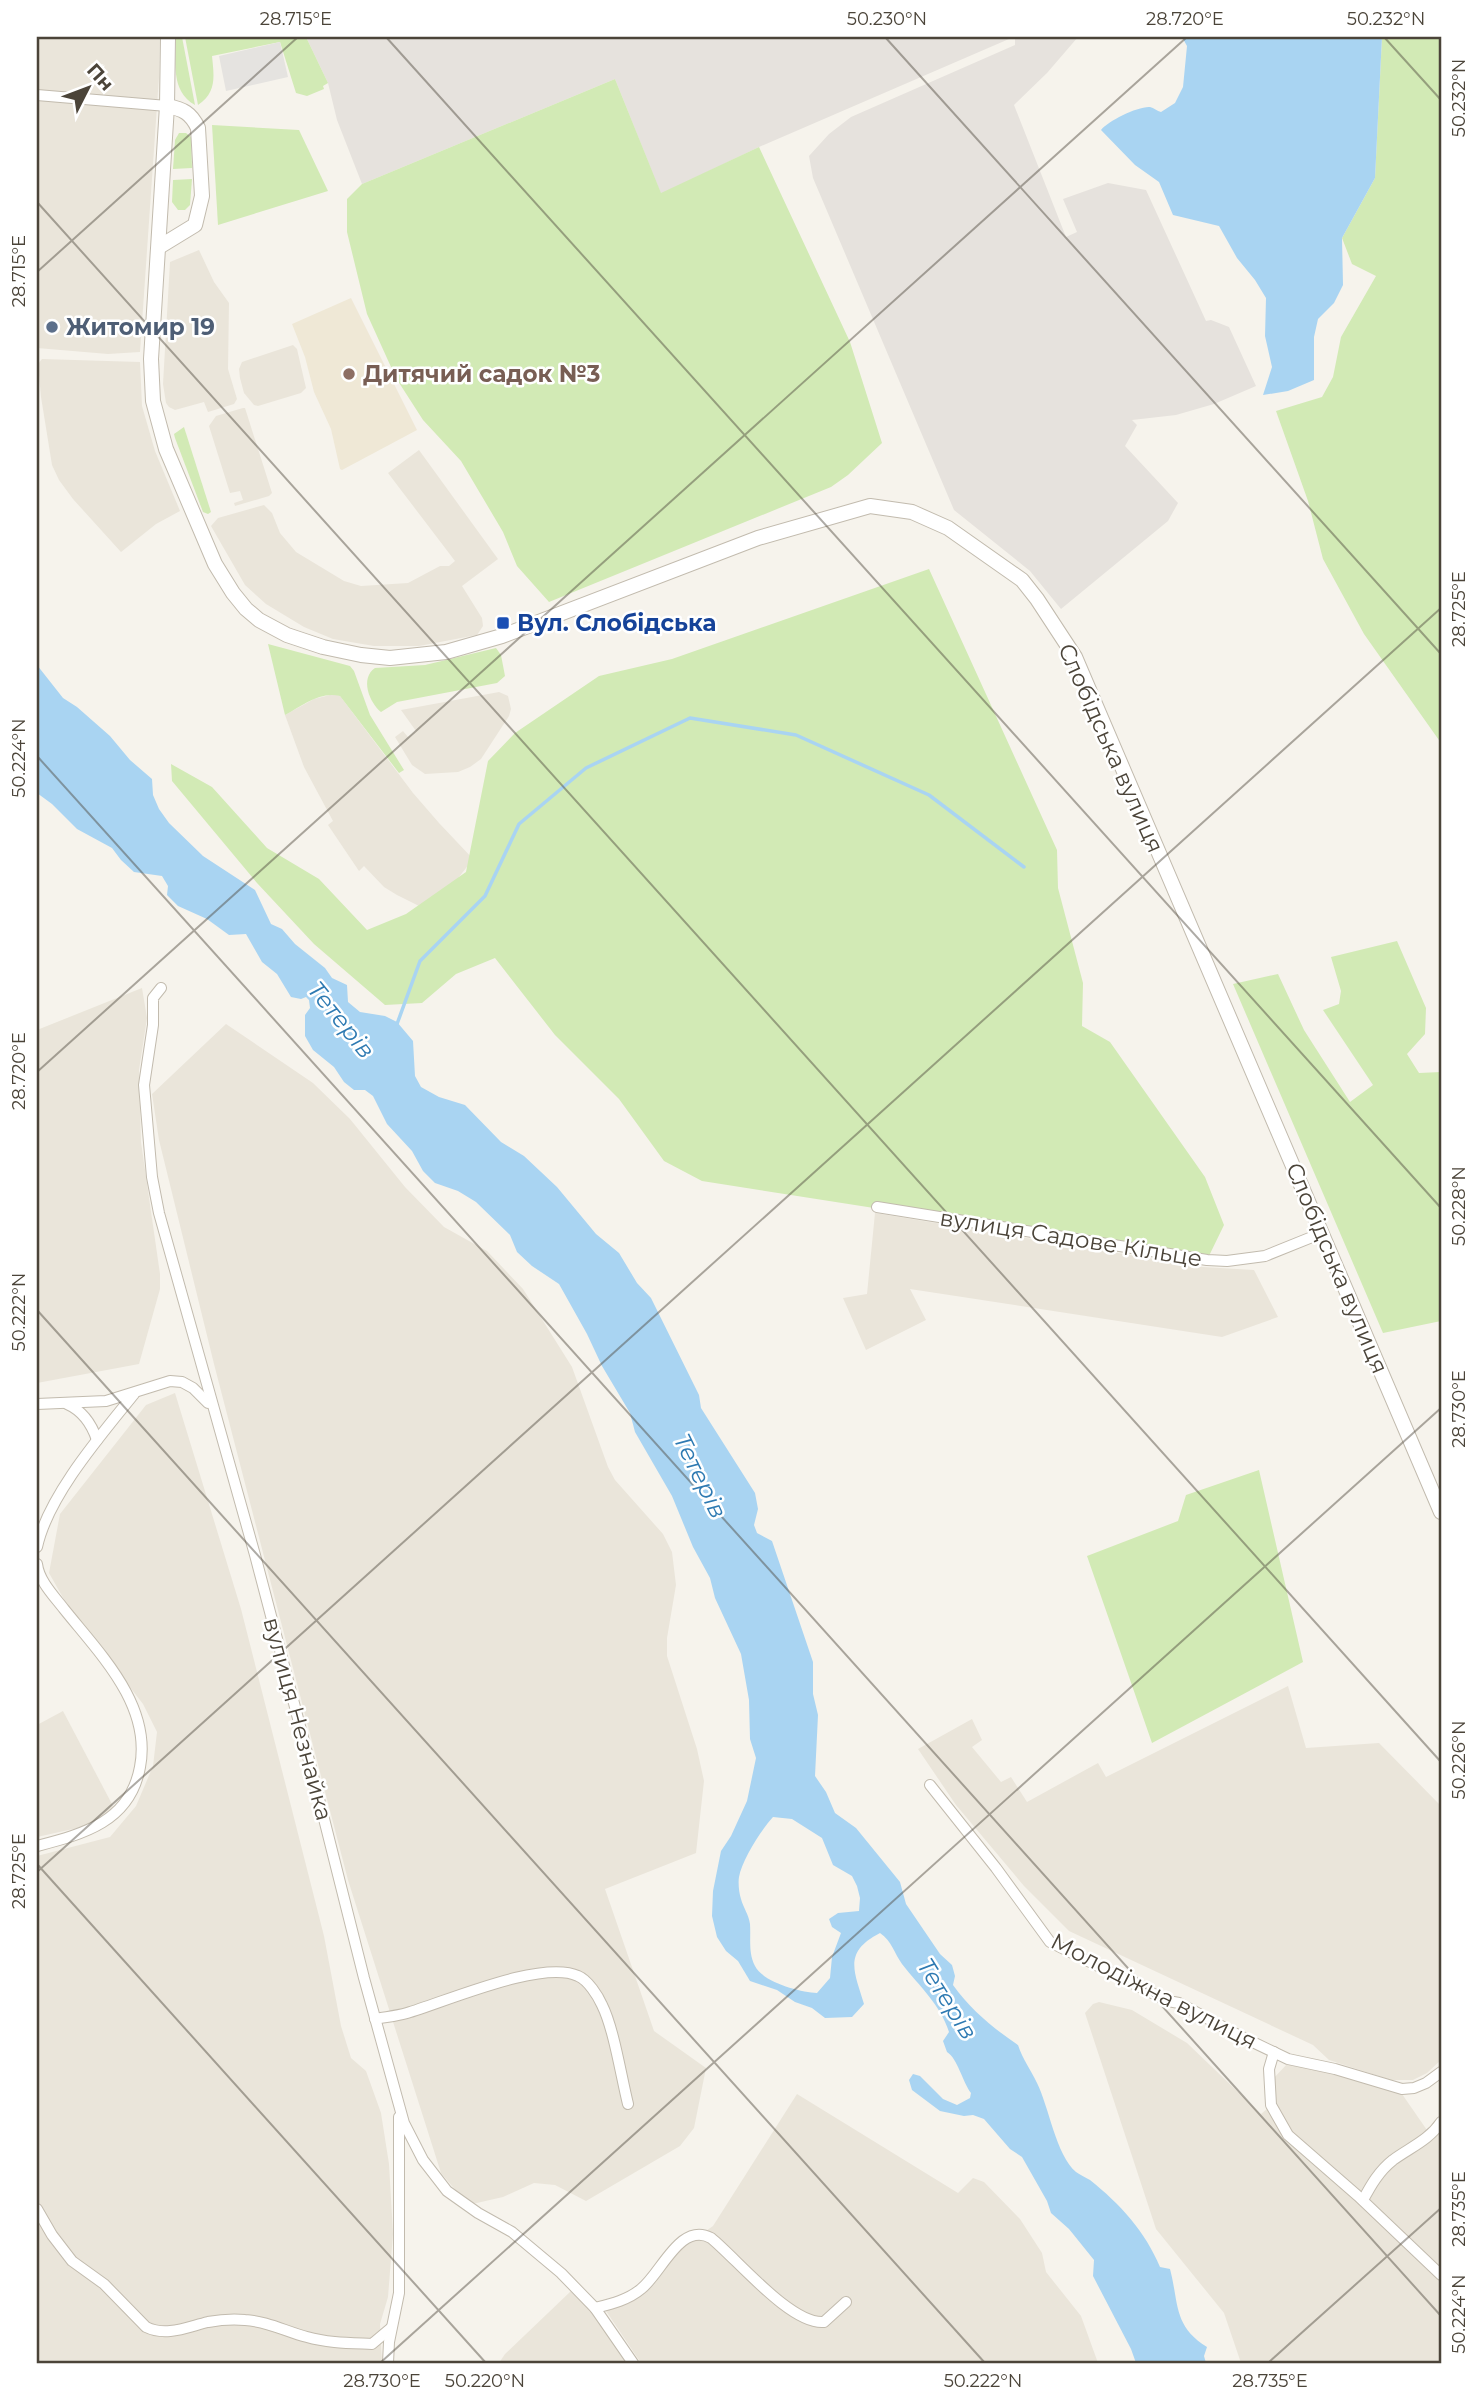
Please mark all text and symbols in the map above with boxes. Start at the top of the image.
text: 28.715°E [260,8,332,30]
text: 50.230°N [847,8,927,30]
text: 28.720°E [1146,8,1224,30]
text: 50.232°N [1347,8,1425,30]
north arrow [52,52,122,122]
text: Пн [82,59,118,95]
text: 50.232°N [1448,59,1470,137]
text: 28.715°E [8,235,30,307]
place label: Житомир 19 [66,313,215,341]
marker: Житомир 19 [44,319,60,335]
place label: Дитячий садок №3 [363,360,600,388]
marker: Дитячий садок №3 [341,366,357,382]
text: 28.725°E [1448,571,1470,647]
place label: Вул. Слобідська [517,609,716,637]
marker: Вул. Слобідська [495,615,511,631]
street label: Слобідська вулиця [1052,639,1170,857]
text: 50.224°N [8,718,30,798]
water label: Тетерів [302,975,381,1064]
text: 28.720°E [8,1032,30,1110]
street label: Слобідська вулиця [1280,1158,1394,1378]
text: 50.228°N [1448,1166,1470,1246]
street label: вулиця Садове Кільце [938,1203,1204,1273]
text: 50.222°N [8,1273,30,1351]
text: 28.730°E [1448,1370,1470,1448]
water label: Тетерів [668,1429,733,1523]
street label: вулиця Незнайка [257,1614,339,1824]
text: 50.226°N [1448,1720,1470,1800]
text: 28.725°E [8,1833,30,1909]
street label: Молодіжна вулиця [1046,1927,1262,2055]
water label: Тетерів [911,1953,984,2045]
text: 28.735°E [1448,2171,1470,2247]
text: 50.224°N [1448,2274,1470,2354]
text: 28.730°E [343,2370,421,2392]
text: 50.220°N [445,2370,525,2392]
text: 50.222°N [944,2370,1022,2392]
text: 28.735°E [1232,2370,1308,2392]

